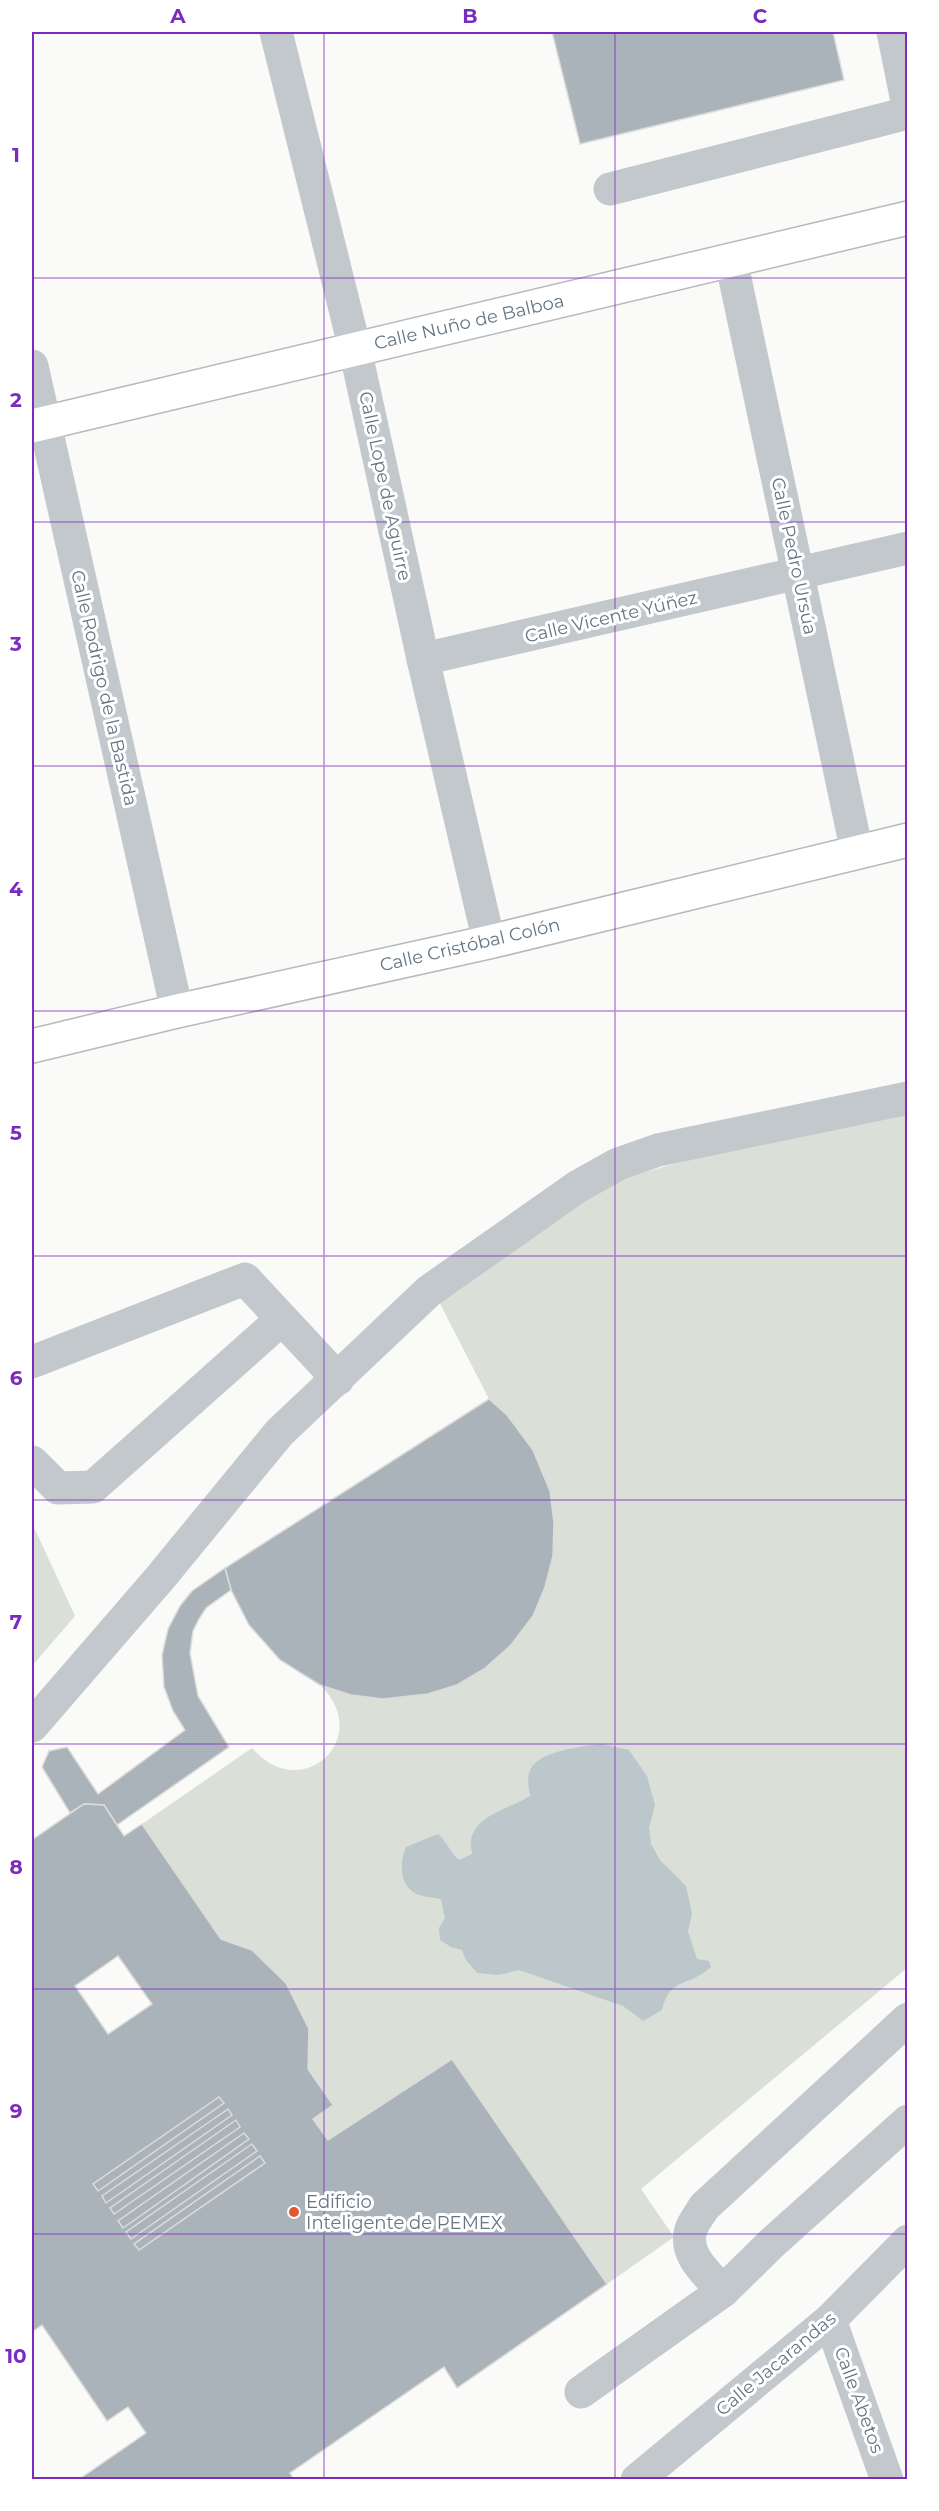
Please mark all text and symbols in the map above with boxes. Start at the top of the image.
text: A [169,4,186,28]
text: B [462,4,478,28]
text: C [753,4,768,28]
text: 1 [12,143,20,167]
street label: Calle Nuño de Balboa [372,289,566,355]
text: 2 [10,388,22,412]
street label: Calle Lope de Aguirre [354,389,416,583]
street label: Calle Pedro Ursúa [767,475,821,637]
street label: Calle Rodrigo de la Bastida [66,568,142,808]
street label: Calle Vicente Yúñez [523,586,699,648]
text: 3 [9,632,22,656]
text: 4 [9,877,23,901]
street label: Calle Cristóbal Colón [378,914,562,976]
text: 5 [10,1121,22,1145]
text: 6 [10,1366,23,1390]
text: 7 [10,1610,22,1634]
text: 8 [9,1855,23,1879]
text: 9 [10,2099,22,2123]
place label: Edificio Inteligente de PEMEX [306,2191,503,2234]
marker: Edificio Inteligente de PEMEX [287,2205,301,2219]
street label: Calle Jacarandas [712,2307,841,2421]
text: 10 [5,2344,27,2368]
street label: Calle Abetos [830,2344,888,2456]

